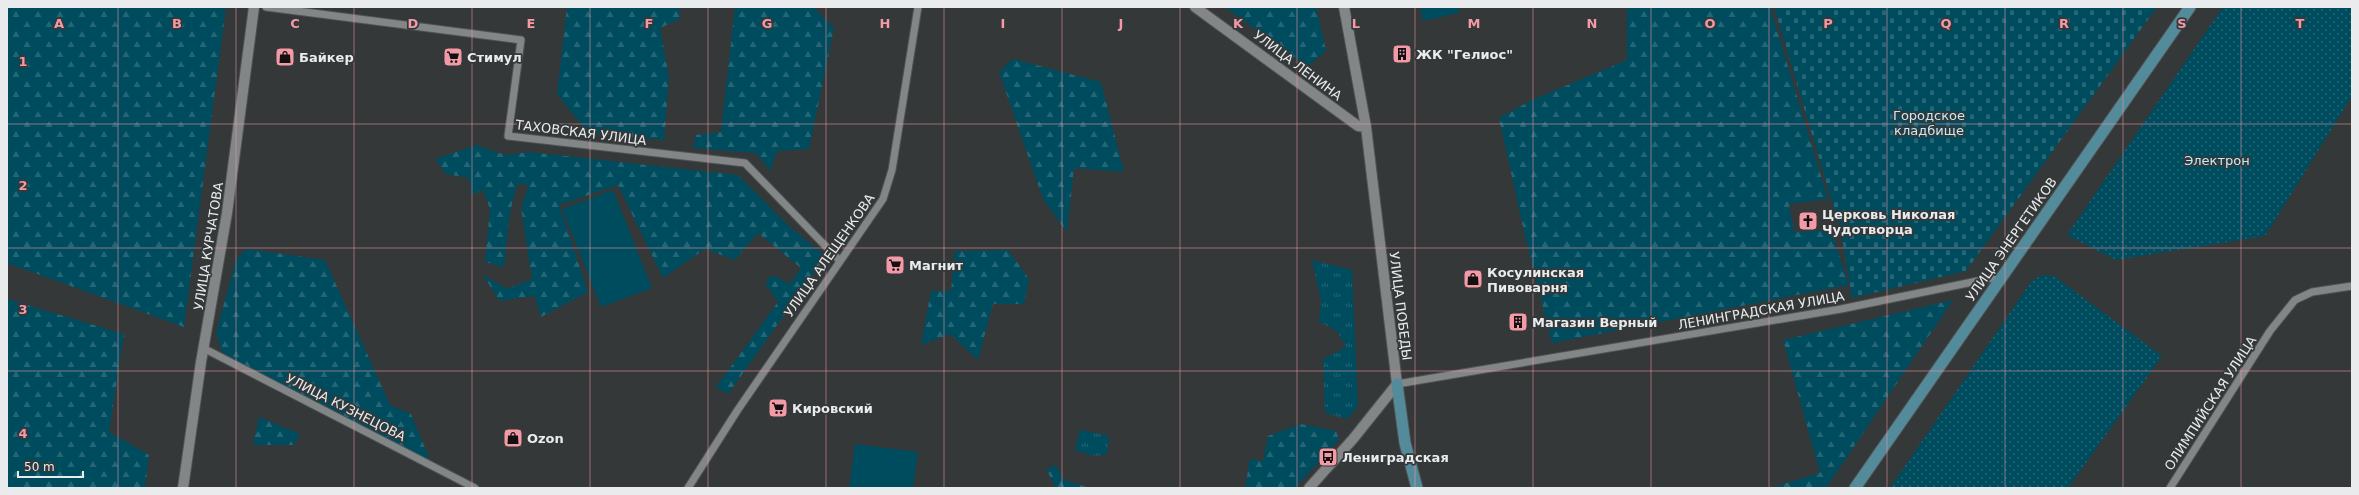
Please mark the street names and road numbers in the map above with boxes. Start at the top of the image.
street label: УЛИЦА ЛЕНИНА [1251,27,1345,104]
street label: ТАХОВСКАЯ УЛИЦА [514,117,647,148]
street label: УЛИЦА ЭНЕРГЕТИКОВ [1963,175,2060,304]
street label: УЛИЦА КУРЧАТОВА [191,181,226,311]
street label: УЛИЦА АЛЕЩЕНКОВА [781,191,878,320]
street label: УЛИЦА ПОБЕДЫ [1386,251,1415,361]
street label: ЛЕНИНГРАДСКАЯ УЛИЦА [1677,288,1846,333]
street label: ОЛИМПИЙСКАЯ УЛИЦА [2161,333,2260,473]
street label: УЛИЦА КУЗНЕЦОВА [283,371,408,444]

